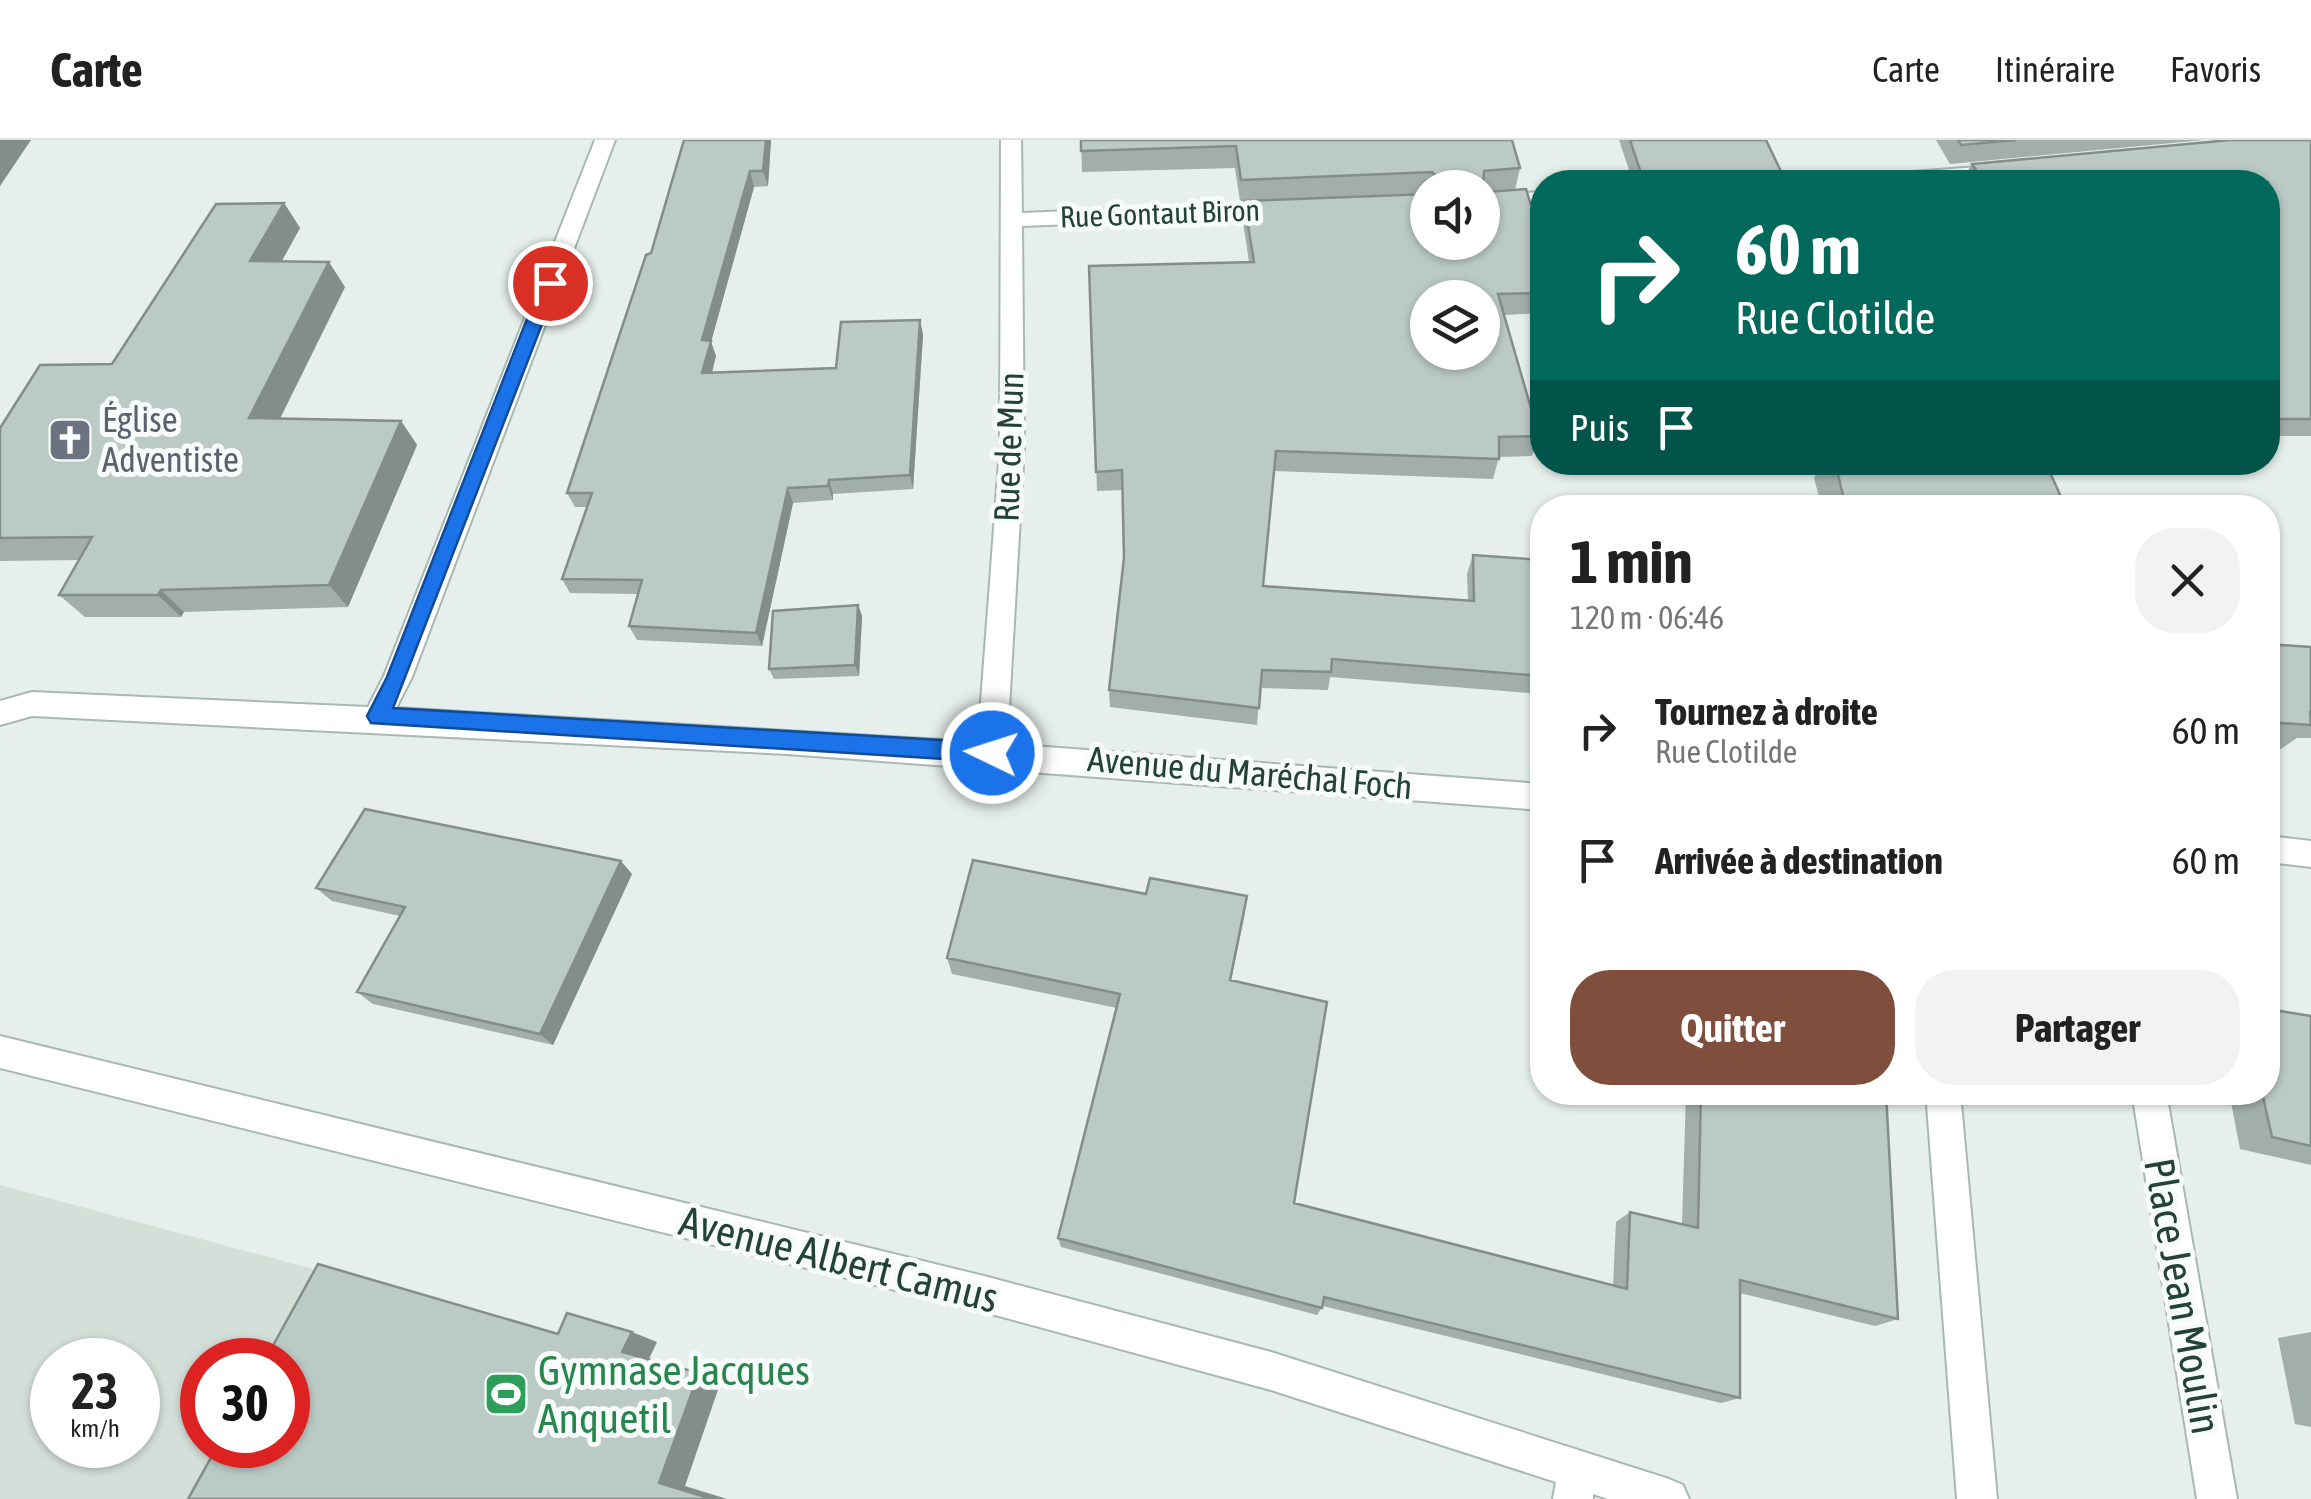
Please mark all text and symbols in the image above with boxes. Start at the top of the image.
text: Carte [50,42,143,97]
text: Carte [1872,49,1940,89]
text: Itinéraire [1995,49,2115,89]
text: Favoris [2170,49,2261,89]
map controls [1410,170,1500,370]
button: sound [1410,170,1500,260]
street label: Rue Gontaut Biron [1059,193,1261,233]
text: 60 m [1735,209,1861,289]
icon: right [1570,210,1700,340]
pin [508,241,593,326]
icon: arrive [523,256,578,311]
button: layers [1410,280,1500,370]
text: Rue Clotilde [1735,292,1935,344]
street label: Rue de Mun [985,371,1031,522]
place label: Église Adventiste [102,399,239,479]
icon: arrive [1649,400,1704,455]
text: Puis [1570,406,1629,449]
church icon: Église Adventiste [47,417,93,463]
text: 1 min [1570,527,1693,596]
button: close [2135,528,2240,633]
text: 120 m · 06:46 [1570,599,1724,636]
text: Tournez à droite [1655,690,1878,733]
position arrow [940,701,1044,805]
icon: right [1570,703,1625,758]
text: 60 m [2172,709,2240,752]
text: Rue Clotilde [1655,733,1797,770]
street label: Avenue du Maréchal Foch [1086,738,1414,806]
icon: arrive [1570,833,1625,888]
text: Arrivée à destination [1655,839,1943,882]
text: 60 m [2172,839,2240,882]
button: Quitter [1570,970,1895,1085]
button: Partager [1915,970,2240,1085]
street label: Place Jean Moulin [2135,1154,2231,1438]
street label: Avenue Albert Camus [675,1196,1003,1322]
speed limit sign: 30 [180,1338,310,1468]
place label: Gymnase Jacques Anquetil [538,1346,810,1442]
text: 23 [71,1362,118,1420]
sports icon: Gymnase Jacques Anquetil [483,1371,529,1417]
text: km/h [70,1414,120,1442]

